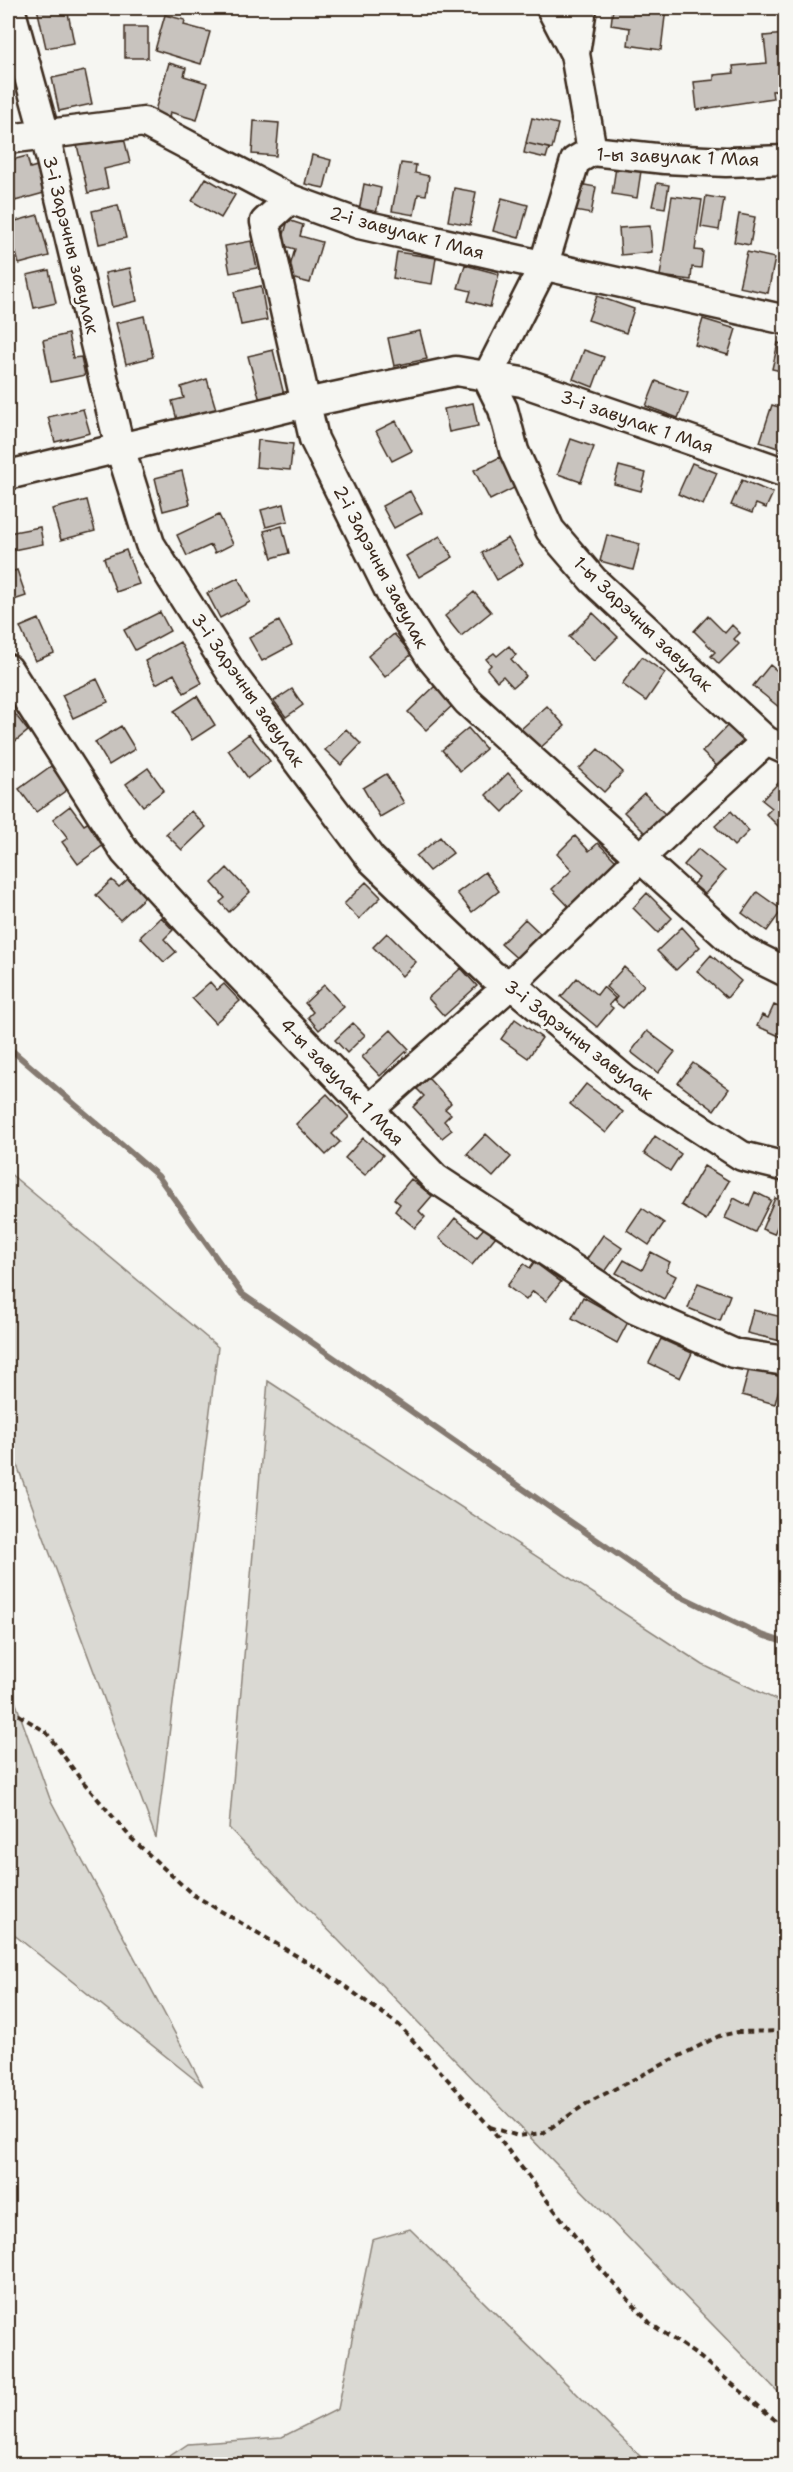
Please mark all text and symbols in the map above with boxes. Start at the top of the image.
street label: 1-ы завулак 1 Мая [596,142,760,172]
street label: 3-і Зарэчны завулак [37,154,105,337]
street label: 2-і завулак 1 Мая [327,201,487,265]
street label: 3-і завулак 1 Мая [557,385,717,459]
street label: 2-і Зарэчны завулак [328,481,434,653]
street label: 1-ы Зарэчны завулак [568,551,718,697]
street label: 3-і Зарэчны завулак [186,608,310,772]
street label: 3-і Зарэчны завулак [500,974,659,1106]
street label: 4-ы завулак 1 Мая [275,1013,409,1151]

